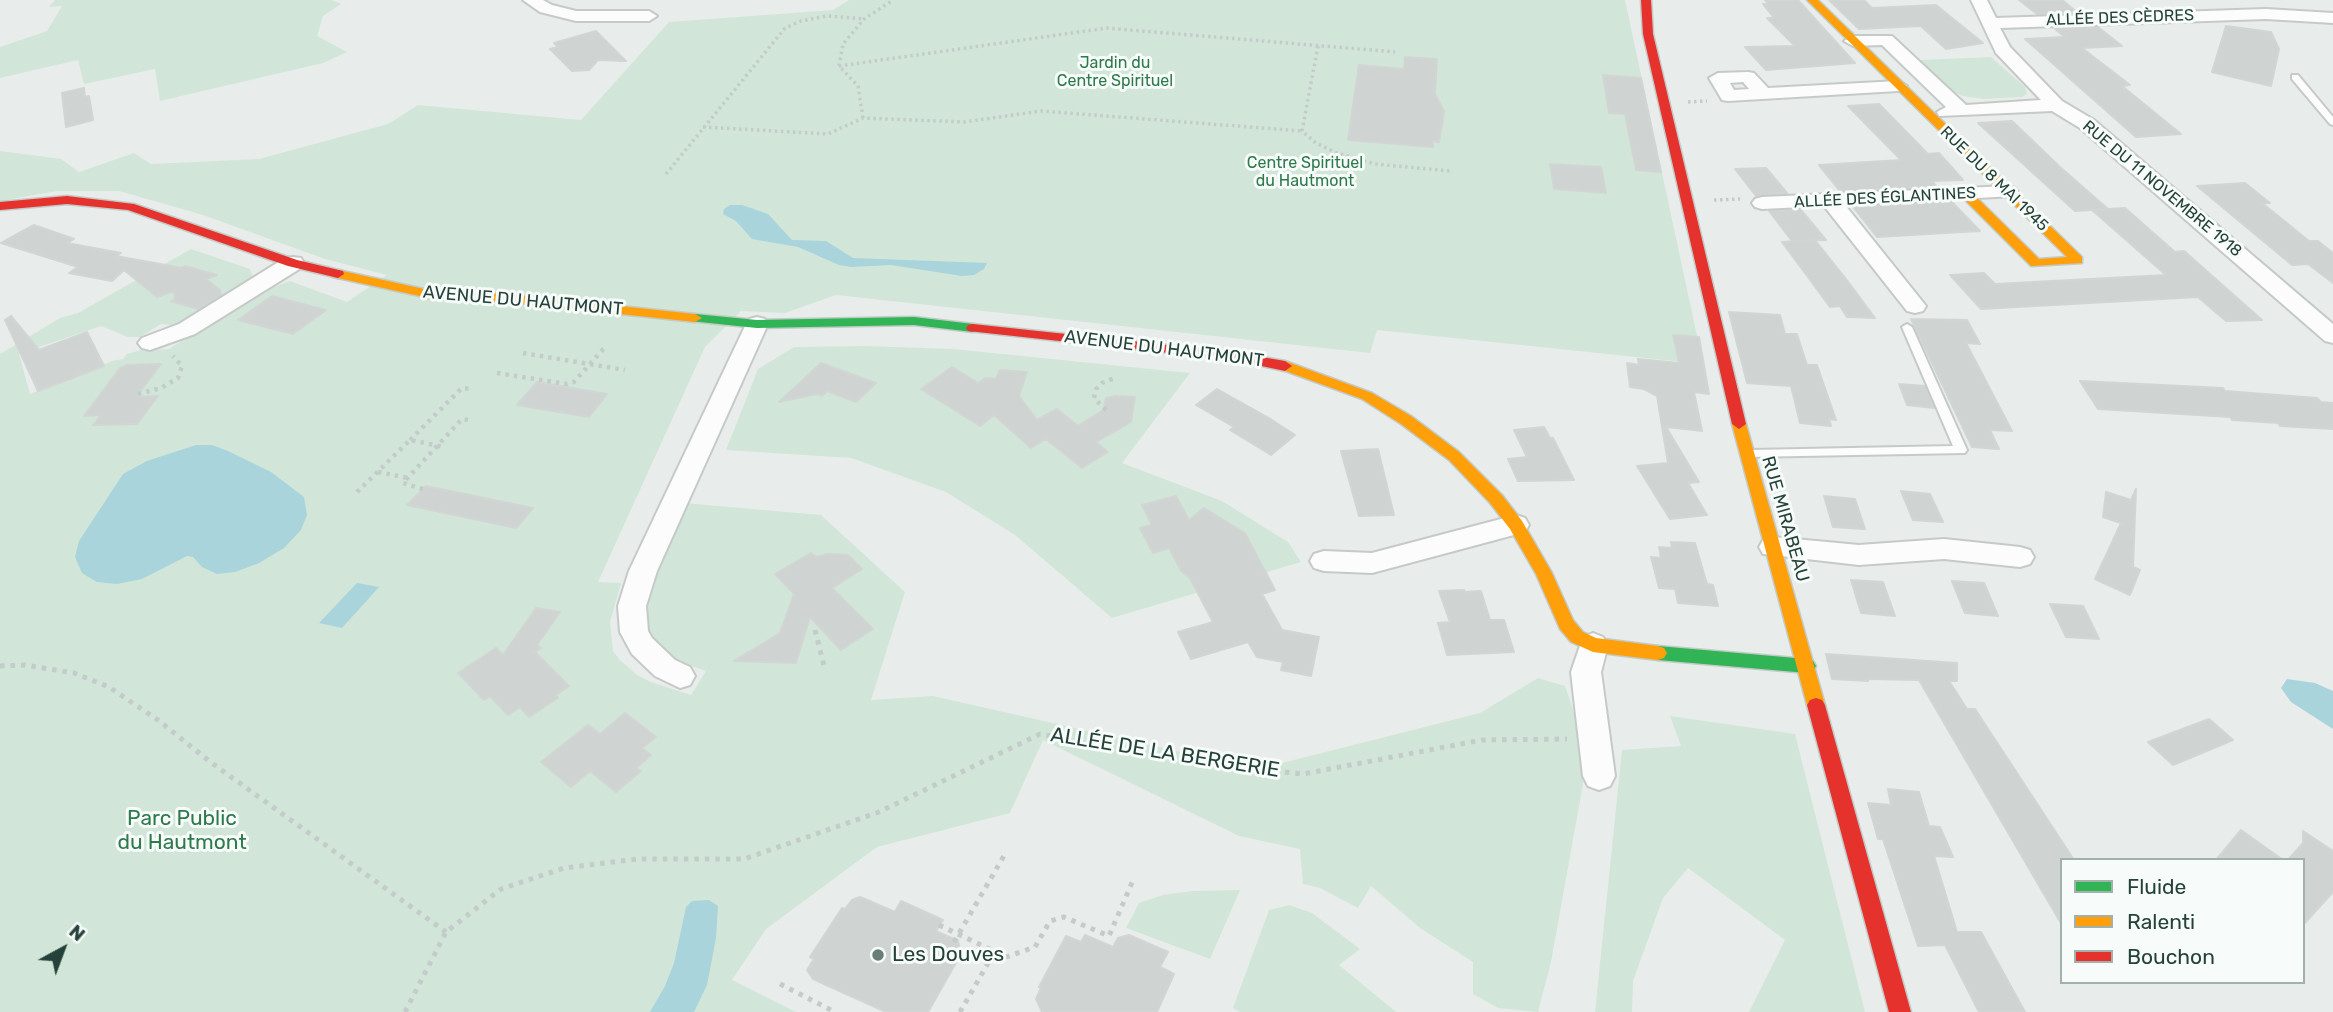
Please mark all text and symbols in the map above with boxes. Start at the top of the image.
street label: ALLÉE DES CÈDRES [2046,6,2194,30]
park label: Jardin du Centre Spirituel [1057,53,1173,91]
street label: RUE DU 11 NOVEMBRE 1918 [2079,117,2245,261]
street label: RUE DU 8 MAI 1945 [1936,122,2052,236]
park label: Centre Spirituel du Hautmont [1247,153,1363,191]
street label: ALLÉE DES ÉGLANTINES [1793,184,1977,212]
street label: AVENUE DU HAUTMONT [422,281,624,321]
street label: AVENUE DU HAUTMONT [1063,326,1265,372]
street label: RUE MIRABEAU [1757,453,1813,585]
street label: ALLÉE DE LA BERGERIE [1049,722,1281,784]
park label: Parc Public du Hautmont [117,806,247,856]
legend [2060,858,2305,984]
text: Fluide [2127,874,2186,899]
text: Ralenti [2127,909,2195,934]
north arrow [28,914,98,984]
text: N [64,920,90,946]
place label: Les Douves [892,942,1004,968]
text: Bouchon [2127,944,2215,969]
marker: Les Douves [870,947,886,963]

